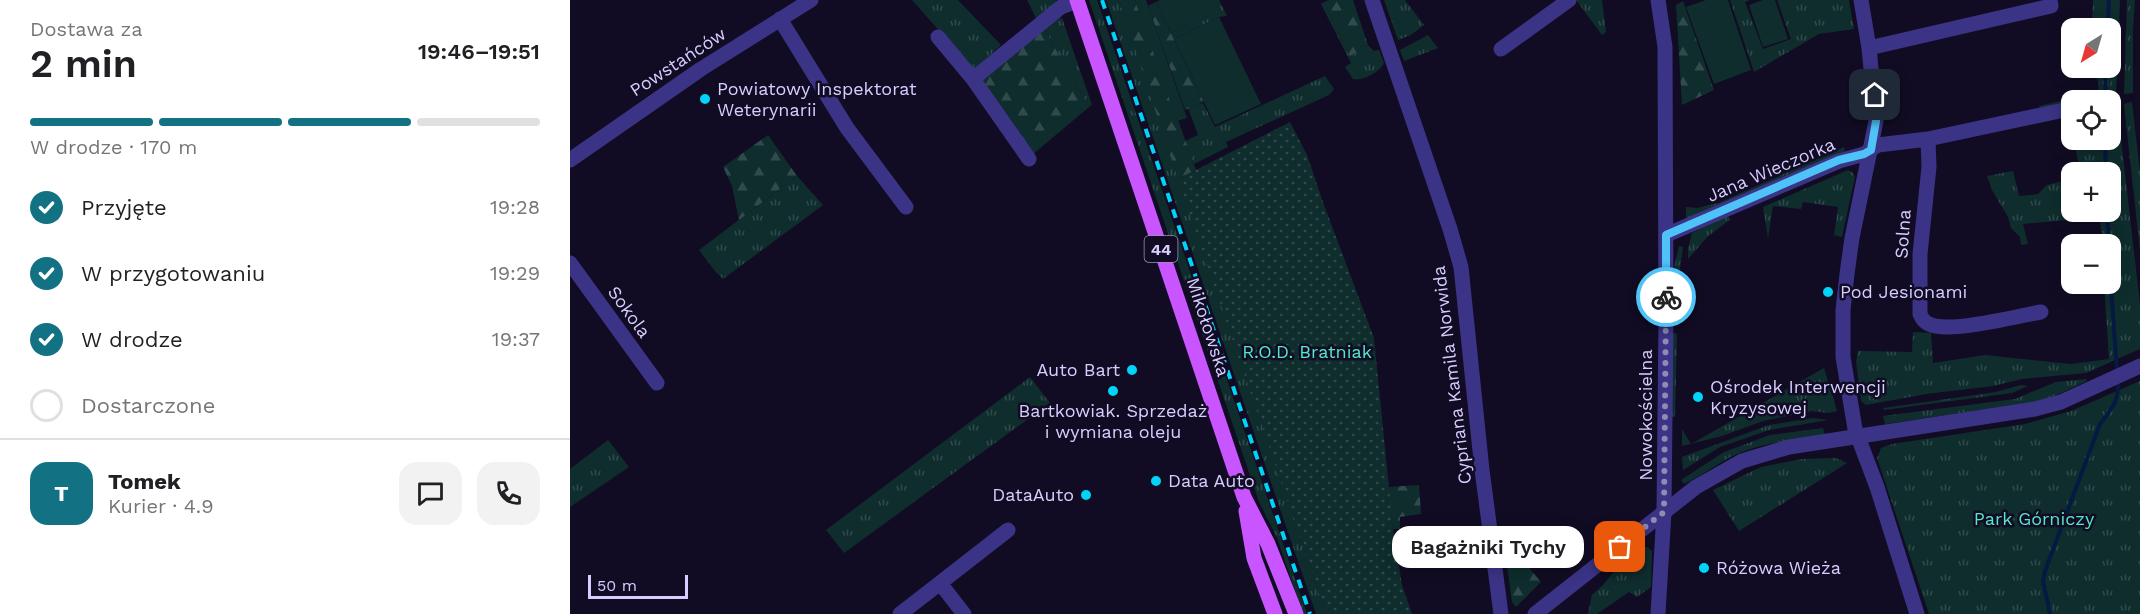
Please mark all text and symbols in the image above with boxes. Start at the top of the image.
text: Dostawa za [30,17,143,41]
north arrow [2061,18,2121,78]
map controls [2061,18,2121,294]
street label: Powstańców [626,23,730,100]
text: 19:46–19:51 [418,39,540,64]
text: 2 min [30,41,137,86]
pin [1849,69,1900,120]
place label: Powiatowy Inspektorat Weterynarii [717,78,917,120]
icon: home [1858,78,1891,111]
button: locate [2061,90,2121,150]
marker: Powiatowy Inspektorat Weterynarii [698,92,712,106]
street label: Jana Wieczorka [1704,133,1838,206]
text: W drodze · 170 m [30,135,197,159]
button: + [2061,162,2121,222]
icon: check [30,191,63,224]
text: Przyjęte [81,195,167,220]
text: 19:28 [490,195,540,219]
street label: Solna [1890,209,1915,259]
button: − [2061,234,2121,294]
road number: 44 [1144,236,1178,262]
icon: check [30,257,63,290]
text: W przygotowaniu [81,261,265,286]
text: 19:29 [490,261,540,285]
street label: Cypriana Kamila Norwida [1428,265,1475,485]
courier [1636,267,1696,327]
street label: Mikołowska [1183,275,1234,379]
icon: bike [1650,281,1683,314]
place label: Pod Jesionami [1840,281,1967,302]
street label: Sokola [604,282,655,342]
marker: Pod Jesionami [1821,285,1835,299]
icon: check [30,323,63,356]
text: W drodze [81,327,183,352]
text: 19:37 [492,327,540,351]
park label: R.O.D. Bratniak [1242,341,1372,362]
street label: Nowokościelna [1635,349,1656,481]
place label: Auto Bart [1036,359,1120,380]
marker: Auto Bart [1125,363,1139,377]
place label: Ośrodek Interwencji Kryzysowej [1710,376,1886,418]
marker: Bartkowiak. Sprzedaż i wymiana oleju [1106,384,1120,398]
marker: Ośrodek Interwencji Kryzysowej [1691,390,1705,404]
text: Dostarczone [81,393,215,418]
place label: Bartkowiak. Sprzedaż i wymiana oleju [1019,400,1207,442]
button: chat [399,462,462,525]
button: phone [477,462,540,525]
text: Tomek [108,469,181,494]
place label: Data Auto [1168,470,1255,491]
marker: Data Auto [1149,474,1163,488]
text: T [54,481,69,506]
place label: DataAuto [992,484,1074,505]
marker: DataAuto [1079,488,1093,502]
text: Kurier · 4.9 [108,494,214,518]
park label: Park Górniczy [1974,508,2095,529]
pin [1594,521,1645,572]
callout: Bagażniki Tychy [1392,526,1584,568]
icon: bag [1603,530,1636,563]
text: Bagażniki Tychy [1410,535,1566,559]
place label: Różowa Wieża [1716,557,1841,578]
marker: Różowa Wieża [1697,561,1711,575]
scale bar [588,572,688,600]
text: 50 m [597,576,637,595]

